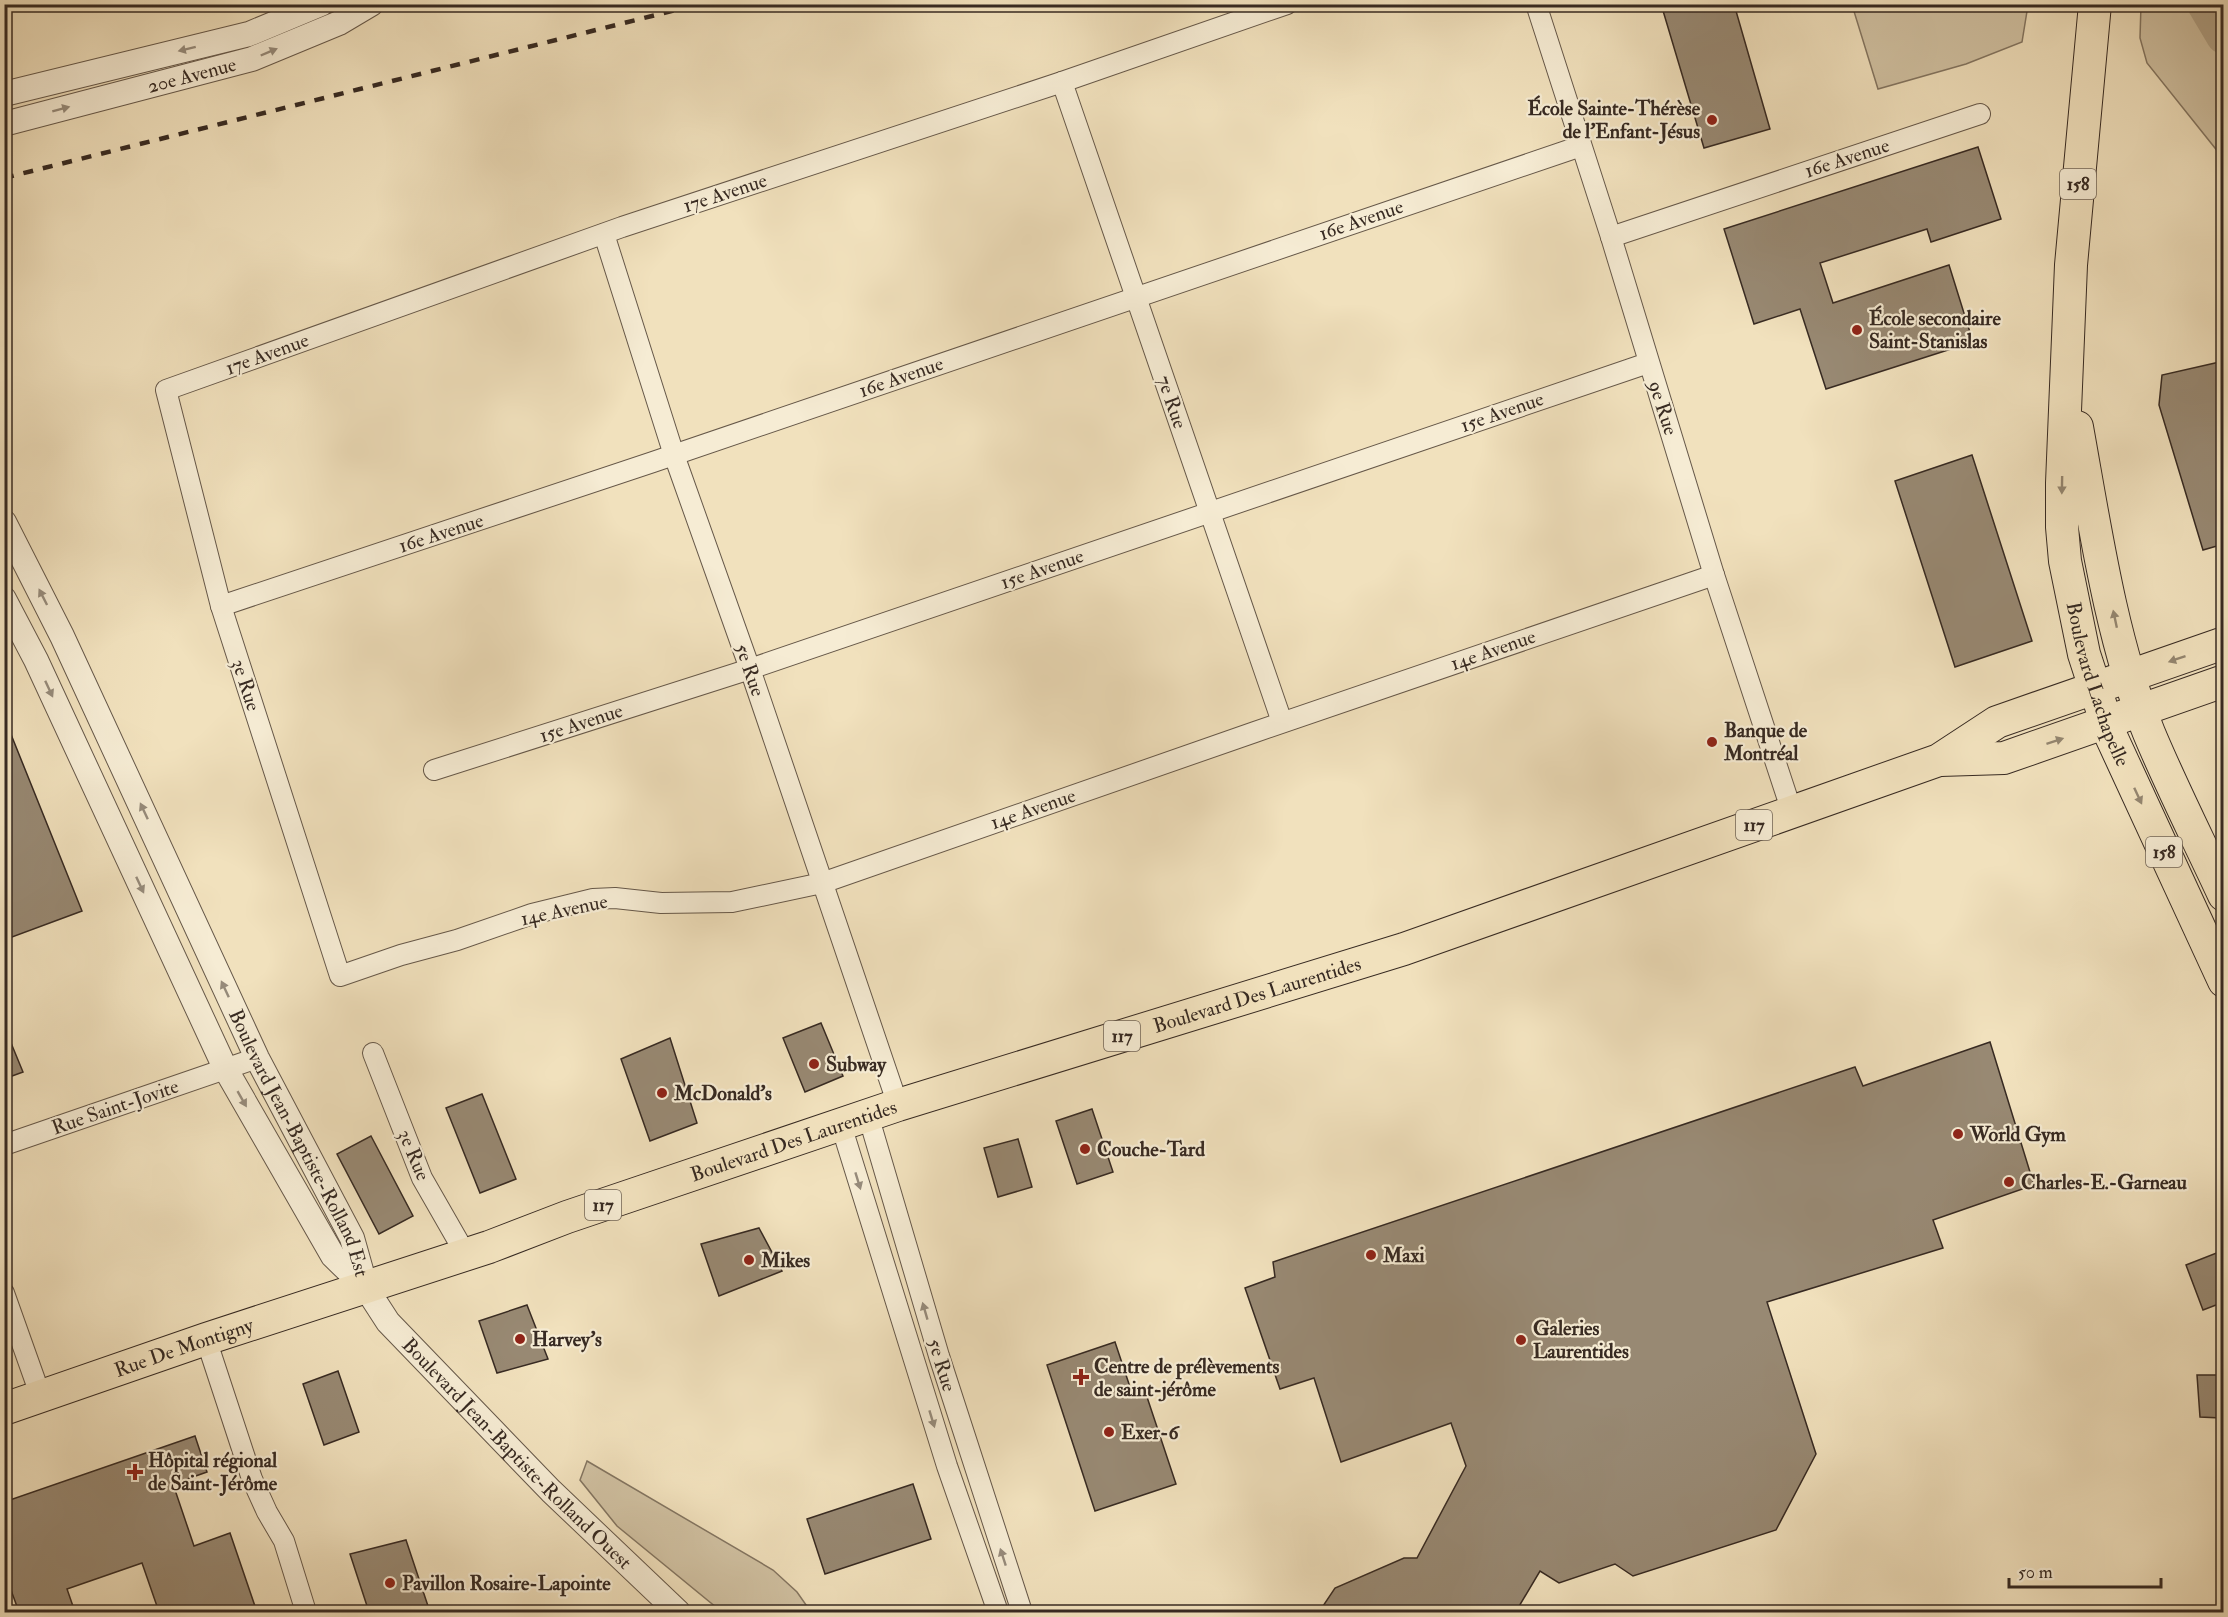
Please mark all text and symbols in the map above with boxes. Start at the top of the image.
one-way arrow [177,45,196,55]
one-way arrow [260,47,278,56]
street label: 20e Avenue [145,51,239,98]
place label: École Sainte-Thérèse de l'Enfant-Jésus [1528,95,1701,144]
one-way arrow [52,104,70,113]
marker: École Sainte-Thérèse de l'Enfant-Jésus [1705,113,1719,127]
street label: 16e Avenue [1801,133,1893,183]
street label: 17e Avenue [680,168,770,218]
road number: 158 [2060,169,2096,199]
street label: 16e Avenue [1316,194,1406,246]
place label: École secondaire Saint-Stanislas [1869,305,2001,354]
marker: École secondaire Saint-Stanislas [1850,323,1864,337]
street label: 17e Avenue [222,327,312,381]
street label: 16e Avenue [856,351,946,403]
street label: 7e Rue [1151,372,1193,432]
street label: 9e Rue [1642,376,1683,438]
street label: 15e Avenue [1457,386,1547,438]
one-way arrow [2057,476,2067,495]
street label: 16e Avenue [395,508,487,558]
street label: 15e Avenue [997,543,1087,595]
one-way arrow [38,588,48,605]
street label: Boulevard Lachapelle [2061,600,2136,770]
one-way arrow [2110,609,2119,628]
street label: 14e Avenue [1447,624,1539,676]
street label: 5e Rue [729,640,771,700]
one-way arrow [2168,655,2186,665]
street label: 3e Rue [226,656,266,714]
one-way arrow [45,681,54,698]
street label: 15e Avenue [536,698,626,748]
place label: Banque de Montréal [1723,718,1808,766]
marker: Banque de Montréal [1705,735,1719,749]
one-way arrow [2046,736,2064,745]
street label: 14e Avenue [987,783,1079,835]
one-way arrow [2133,787,2142,804]
one-way arrow [139,802,149,820]
road number: 117 [1736,810,1772,840]
road number: 158 [2146,837,2182,867]
one-way arrow [136,877,145,894]
street label: 14e Avenue [518,889,610,931]
street label: Boulevard Des Laurentides [1150,950,1364,1038]
one-way arrow [220,979,230,997]
street label: Boulevard Jean-Baptiste-Rolland Est [224,1005,375,1280]
road number: 117 [1104,1021,1140,1051]
place label: Subway [826,1052,887,1078]
marker: Subway [807,1057,821,1071]
street label: Rue Saint-Jovite [48,1074,182,1140]
place label: McDonald's [673,1081,772,1106]
marker: McDonald's [655,1086,669,1100]
one-way arrow [237,1091,248,1107]
street label: Boulevard Des Laurentides [687,1094,900,1187]
place label: World Gym [1969,1122,2066,1148]
street label: 3e Rue [392,1126,436,1184]
marker: World Gym [1951,1127,1965,1141]
place label: Couche-Tard [1097,1137,1205,1162]
marker: Couche-Tard [1078,1142,1092,1156]
place label: Charles-E.-Garneau [2021,1170,2188,1195]
one-way arrow [854,1172,863,1190]
marker: Charles-E.-Garneau [2002,1175,2016,1189]
road number: 117 [585,1190,621,1220]
place label: Maxi [1382,1243,1425,1268]
place label: Mikes [760,1248,810,1273]
marker: Maxi [1364,1248,1378,1262]
marker: Mikes [742,1253,756,1267]
one-way arrow [920,1302,929,1320]
street label: Rue De Montigny [111,1312,257,1382]
place label: Galeries Laurentides [1533,1316,1629,1364]
place label: Harvey's [532,1327,602,1353]
street label: Boulevard Jean-Baptiste-Rolland Ouest [397,1332,638,1575]
marker: Harvey's [513,1332,527,1346]
marker: Galeries Laurentides [1514,1333,1528,1347]
street label: 5e Rue [922,1335,962,1395]
place label: Centre de prélèvements de saint-jérôme [1094,1354,1280,1402]
marker: Centre de prélèvements de saint-jérôme [1072,1368,1090,1386]
one-way arrow [928,1410,938,1428]
place label: Exer-6 [1121,1420,1180,1445]
marker: Exer-6 [1102,1425,1116,1439]
place label: Hôpital régional de Saint-Jérôme [148,1448,278,1496]
marker: Hôpital régional de Saint-Jérôme [126,1463,144,1481]
one-way arrow [998,1548,1008,1566]
scale bar [2009,1551,2160,1589]
text: 50 m [2018,1561,2053,1584]
place label: Pavillon Rosaire-Lapointe [402,1571,611,1597]
marker: Pavillon Rosaire-Lapointe [383,1576,397,1590]

